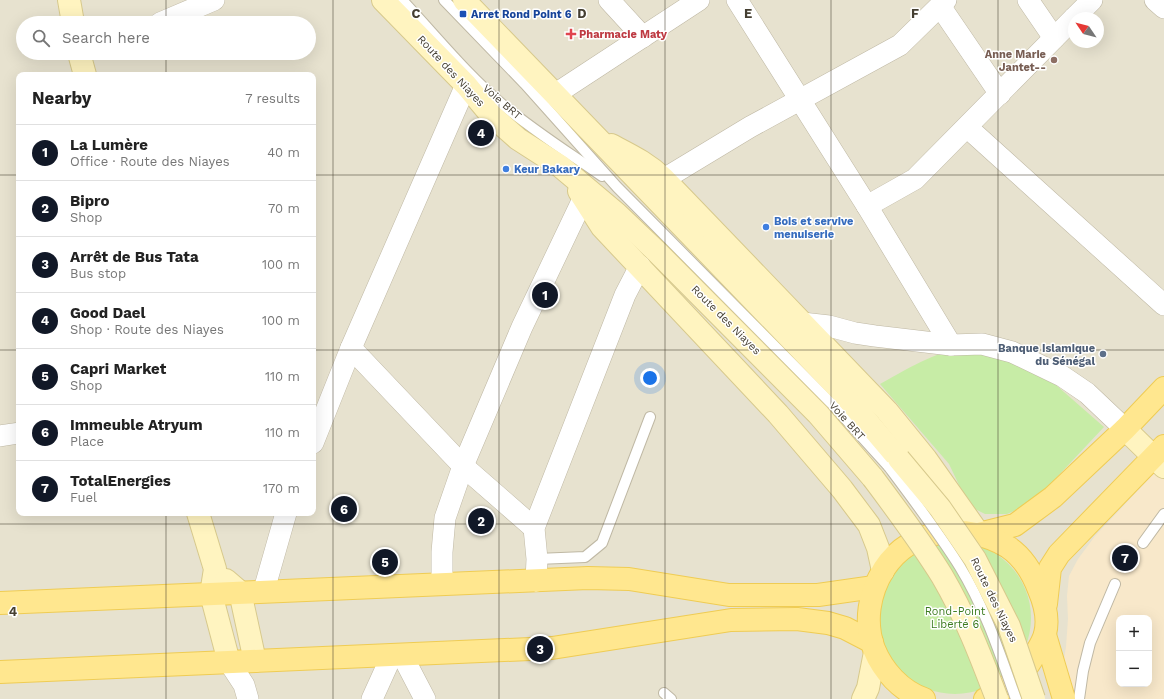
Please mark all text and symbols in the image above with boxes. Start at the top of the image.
text: C [412,6,421,21]
text: D [577,6,587,21]
text: E [744,6,752,21]
text: F [911,6,919,21]
place label: Arret Rond Point 6 [471,8,572,21]
marker: Arret Rond Point 6 [458,9,468,19]
north arrow [1068,12,1104,48]
search box [16,16,316,60]
icon: search [30,27,52,49]
place label: Pharmacie Maty [579,28,668,41]
text: Search here [62,29,150,47]
marker: Pharmacie Maty [566,29,576,39]
street label: Route des Niayes [415,33,488,109]
place label: Anne Marie Jantet-- [985,48,1046,74]
marker: Anne Marie Jantet-- [1049,55,1059,65]
street label: Voie BRT [480,82,524,123]
text: Nearby [32,88,91,108]
text: 7 results [245,91,300,106]
pin: 4 [468,118,494,148]
text: La Lumère [70,136,148,154]
text: 1 [42,145,48,160]
text: 40 m [267,145,300,160]
text: Office · Route des Niayes [70,154,230,169]
place label: Keur Bakary [514,163,581,176]
marker: Keur Bakary [501,164,511,174]
text: Bipro [70,192,109,210]
text: 2 [41,201,49,216]
text: 70 m [268,201,300,216]
text: Shop [70,210,102,225]
place label: Bois et servive menuiserie [774,215,853,241]
marker: Bois et servive menuiserie [761,222,771,232]
text: Arrêt de Bus Tata [70,248,199,266]
text: 3 [41,257,49,272]
text: 100 m [262,257,300,272]
text: Bus stop [70,266,126,281]
pin: 1 [532,280,558,310]
street label: Route des Niayes [689,283,764,358]
text: Good Dael [70,304,145,322]
text: 4 [41,313,49,328]
text: 100 m [262,313,300,328]
text: Shop · Route des Niayes [70,322,224,337]
place label: Banque Islamique du Sénégal [998,342,1095,368]
marker: Banque Islamique du Sénégal [1098,349,1108,359]
text: Capri Market [70,360,166,378]
your location [640,368,660,388]
text: 5 [41,369,49,384]
text: 110 m [265,369,300,384]
text: Shop [70,378,102,393]
street label: Voie BRT [826,399,868,443]
text: Immeuble Atryum [70,416,203,434]
text: 6 [41,425,49,440]
text: 110 m [265,425,300,440]
text: Place [70,434,104,449]
text: TotalEnergies [70,472,171,490]
text: 7 [41,481,49,496]
text: 170 m [263,481,300,496]
text: Fuel [70,490,97,505]
pin: 6 [331,494,357,524]
pin: 2 [468,506,494,536]
pin: 7 [1112,543,1138,573]
pin: 5 [372,547,398,577]
street label: Route des Niayes [968,555,1020,645]
text: 4 [9,604,18,619]
park label: Rond-Point Liberté 6 [925,605,986,631]
map controls [1116,615,1152,687]
button: + [1116,615,1152,651]
pin: 3 [527,634,553,664]
button: − [1116,651,1152,687]

